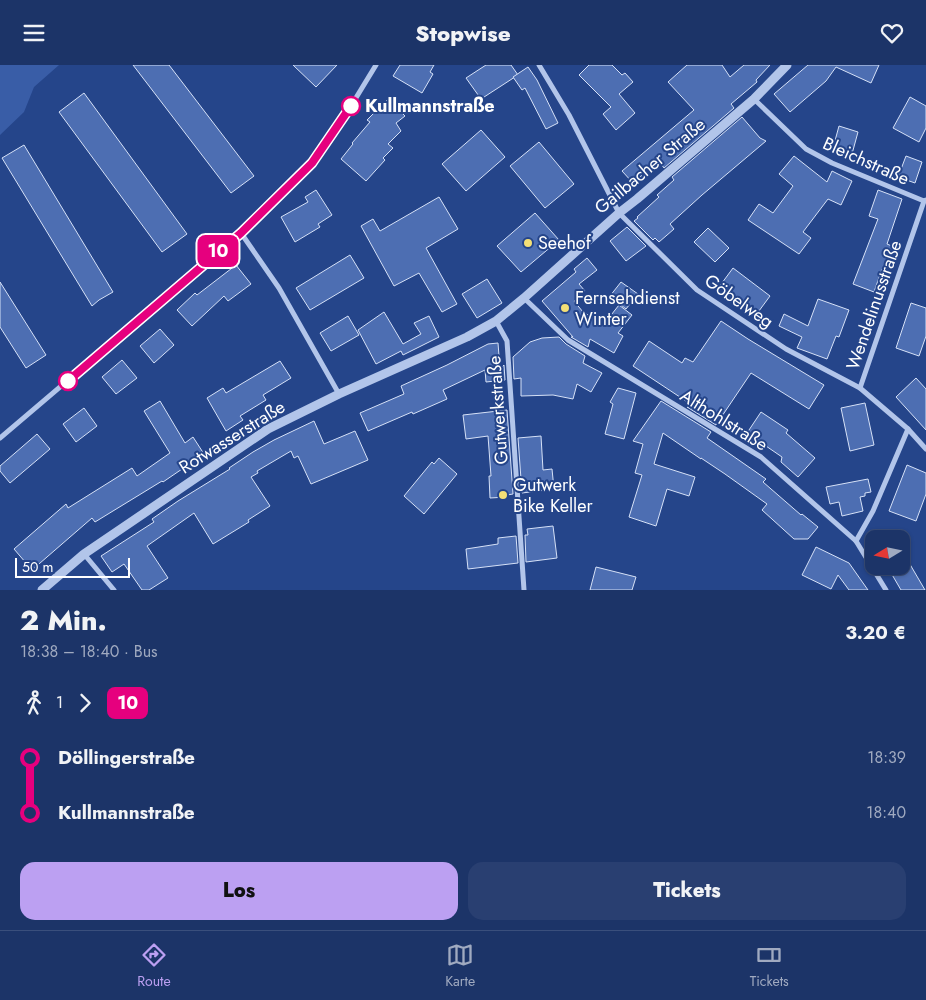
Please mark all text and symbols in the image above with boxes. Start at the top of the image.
text: Stopwise [415,17,511,49]
icon: menu [20,19,48,47]
icon: heart [878,19,906,47]
place label: Kullmannstraße [365,93,494,119]
marker: Kullmannstraße [341,96,361,116]
street label: Gailbacher Straße [589,112,711,220]
street label: Bleichstraße [819,130,913,192]
place label: Seehof [538,230,592,256]
line badge: 10 [196,235,240,267]
marker: Seehof [522,237,534,249]
street label: Wendelinusstraße [840,237,908,373]
text: 10 [207,238,229,264]
street label: Göbelweg [699,268,779,334]
place label: Fernsehdienst Winter [575,285,680,332]
marker: Fernsehdienst Winter [559,302,571,314]
street label: Gutwerkstraße [481,355,515,465]
unlabelled marker [58,371,78,391]
street label: Althohlstraße [675,383,773,457]
street label: Rotwasserstraße [174,394,290,480]
place label: Gutwerk Bike Keller [513,472,593,519]
marker: Gutwerk Bike Keller [497,489,509,501]
north arrow [865,530,910,575]
map controls [865,530,910,575]
scale bar [15,555,130,578]
text: 50 m [22,557,53,577]
text: 2 Min. [20,600,107,641]
text: 3.20 € [845,619,906,646]
text: 18:38 – 18:40 · Bus [20,640,158,663]
icon: walk [20,689,48,717]
icon: forward [71,689,99,717]
text: 10 [117,690,138,716]
text: 1 [56,691,63,714]
text: Döllingerstraße [58,744,195,771]
text: 18:39 [867,746,906,769]
text: Kullmannstraße [58,799,195,826]
text: 18:40 [866,801,906,824]
button: Los [20,862,458,920]
button: Tickets [468,862,906,920]
tab: Route [137,941,171,991]
tab: Karte [445,941,475,991]
tab: Tickets [750,941,789,991]

